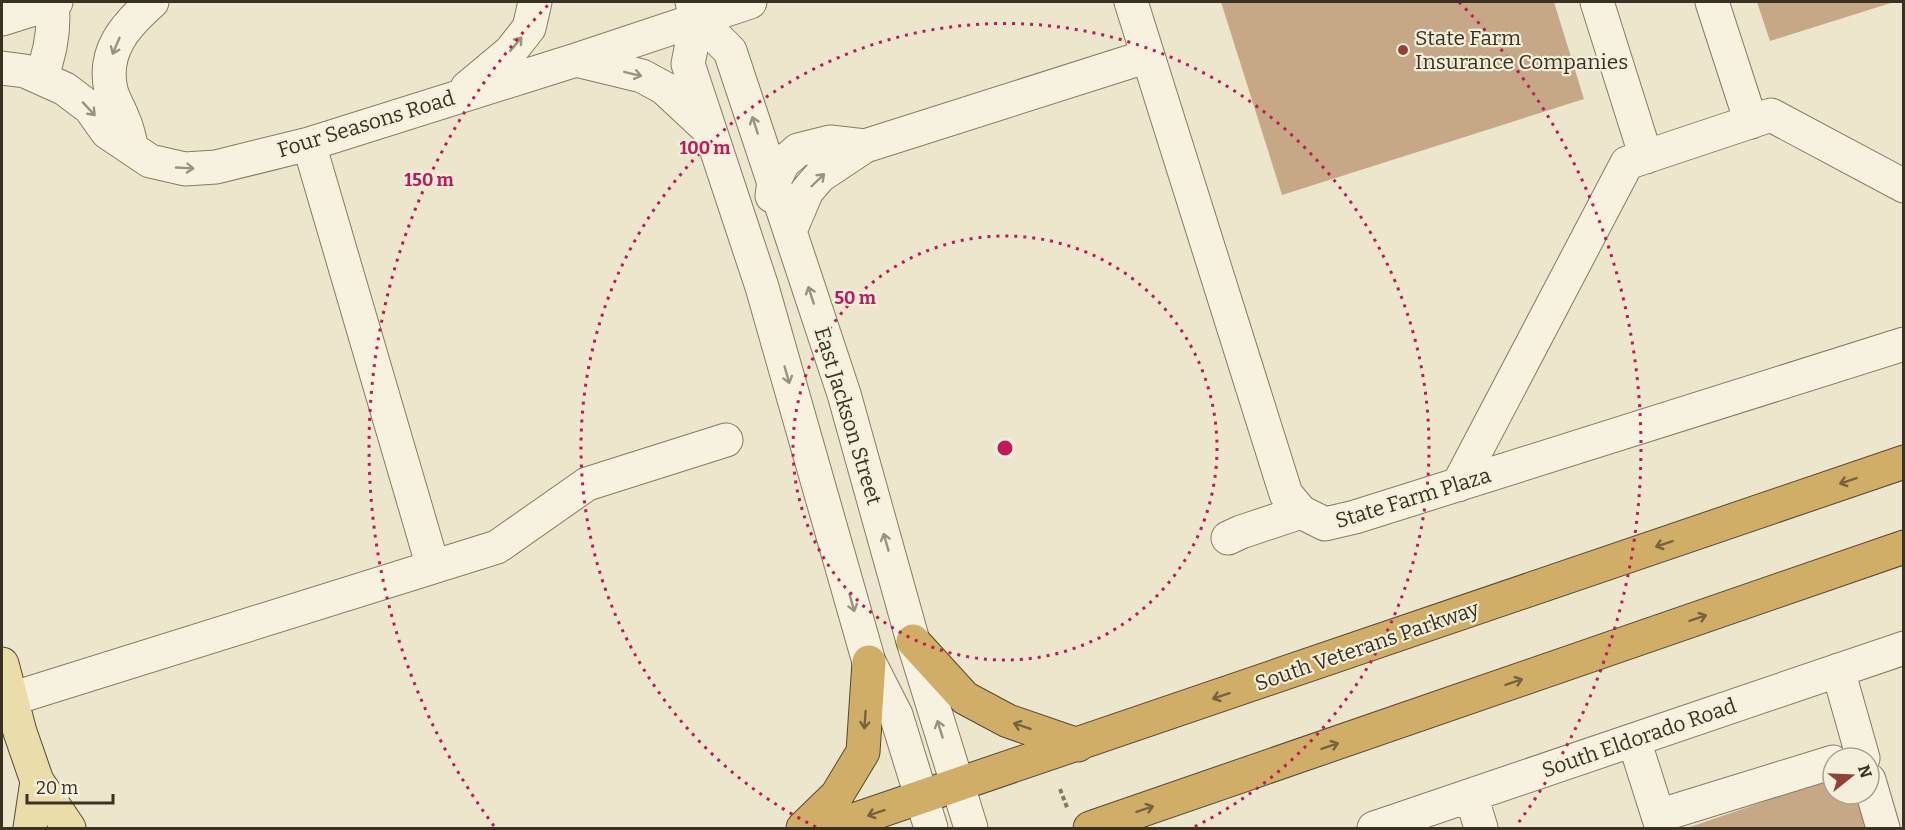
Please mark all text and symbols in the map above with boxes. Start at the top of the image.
place label: State Farm Insurance Companies [1415,25,1628,75]
one-way arrow [110,37,121,55]
one-way arrow [509,37,523,52]
marker: State Farm Insurance Companies [1396,43,1410,57]
one-way arrow [623,69,642,80]
street label: Four Seasons Road [274,85,458,163]
one-way arrow [82,102,96,117]
one-way arrow [749,116,760,135]
text: 100 m [679,137,731,159]
one-way arrow [175,163,194,174]
text: 150 m [404,169,454,191]
one-way arrow [810,173,825,187]
one-way arrow [805,286,816,305]
text: 50 m [834,287,876,309]
street label: East Jackson Street [809,324,888,508]
one-way arrow [782,365,793,384]
centre of rings [995,438,1015,458]
street label: State Farm Plaza [1332,462,1494,534]
one-way arrow [1839,476,1858,487]
one-way arrow [879,533,891,552]
one-way arrow [1655,540,1674,551]
one-way arrow [847,593,858,612]
street label: South Veterans Parkway [1251,595,1483,697]
one-way arrow [1688,612,1707,623]
one-way arrow [1504,675,1523,686]
one-way arrow [1212,691,1231,702]
street label: South Eldorado Road [1538,693,1740,783]
one-way arrow [859,710,870,730]
one-way arrow [934,720,945,739]
one-way arrow [1013,720,1032,731]
one-way arrow [1320,739,1339,750]
north arrow [1821,746,1881,806]
text: N [1854,763,1876,780]
scale bar [27,767,112,805]
text: 20 m [36,777,78,799]
one-way arrow [1136,803,1154,814]
one-way arrow [867,808,886,819]

